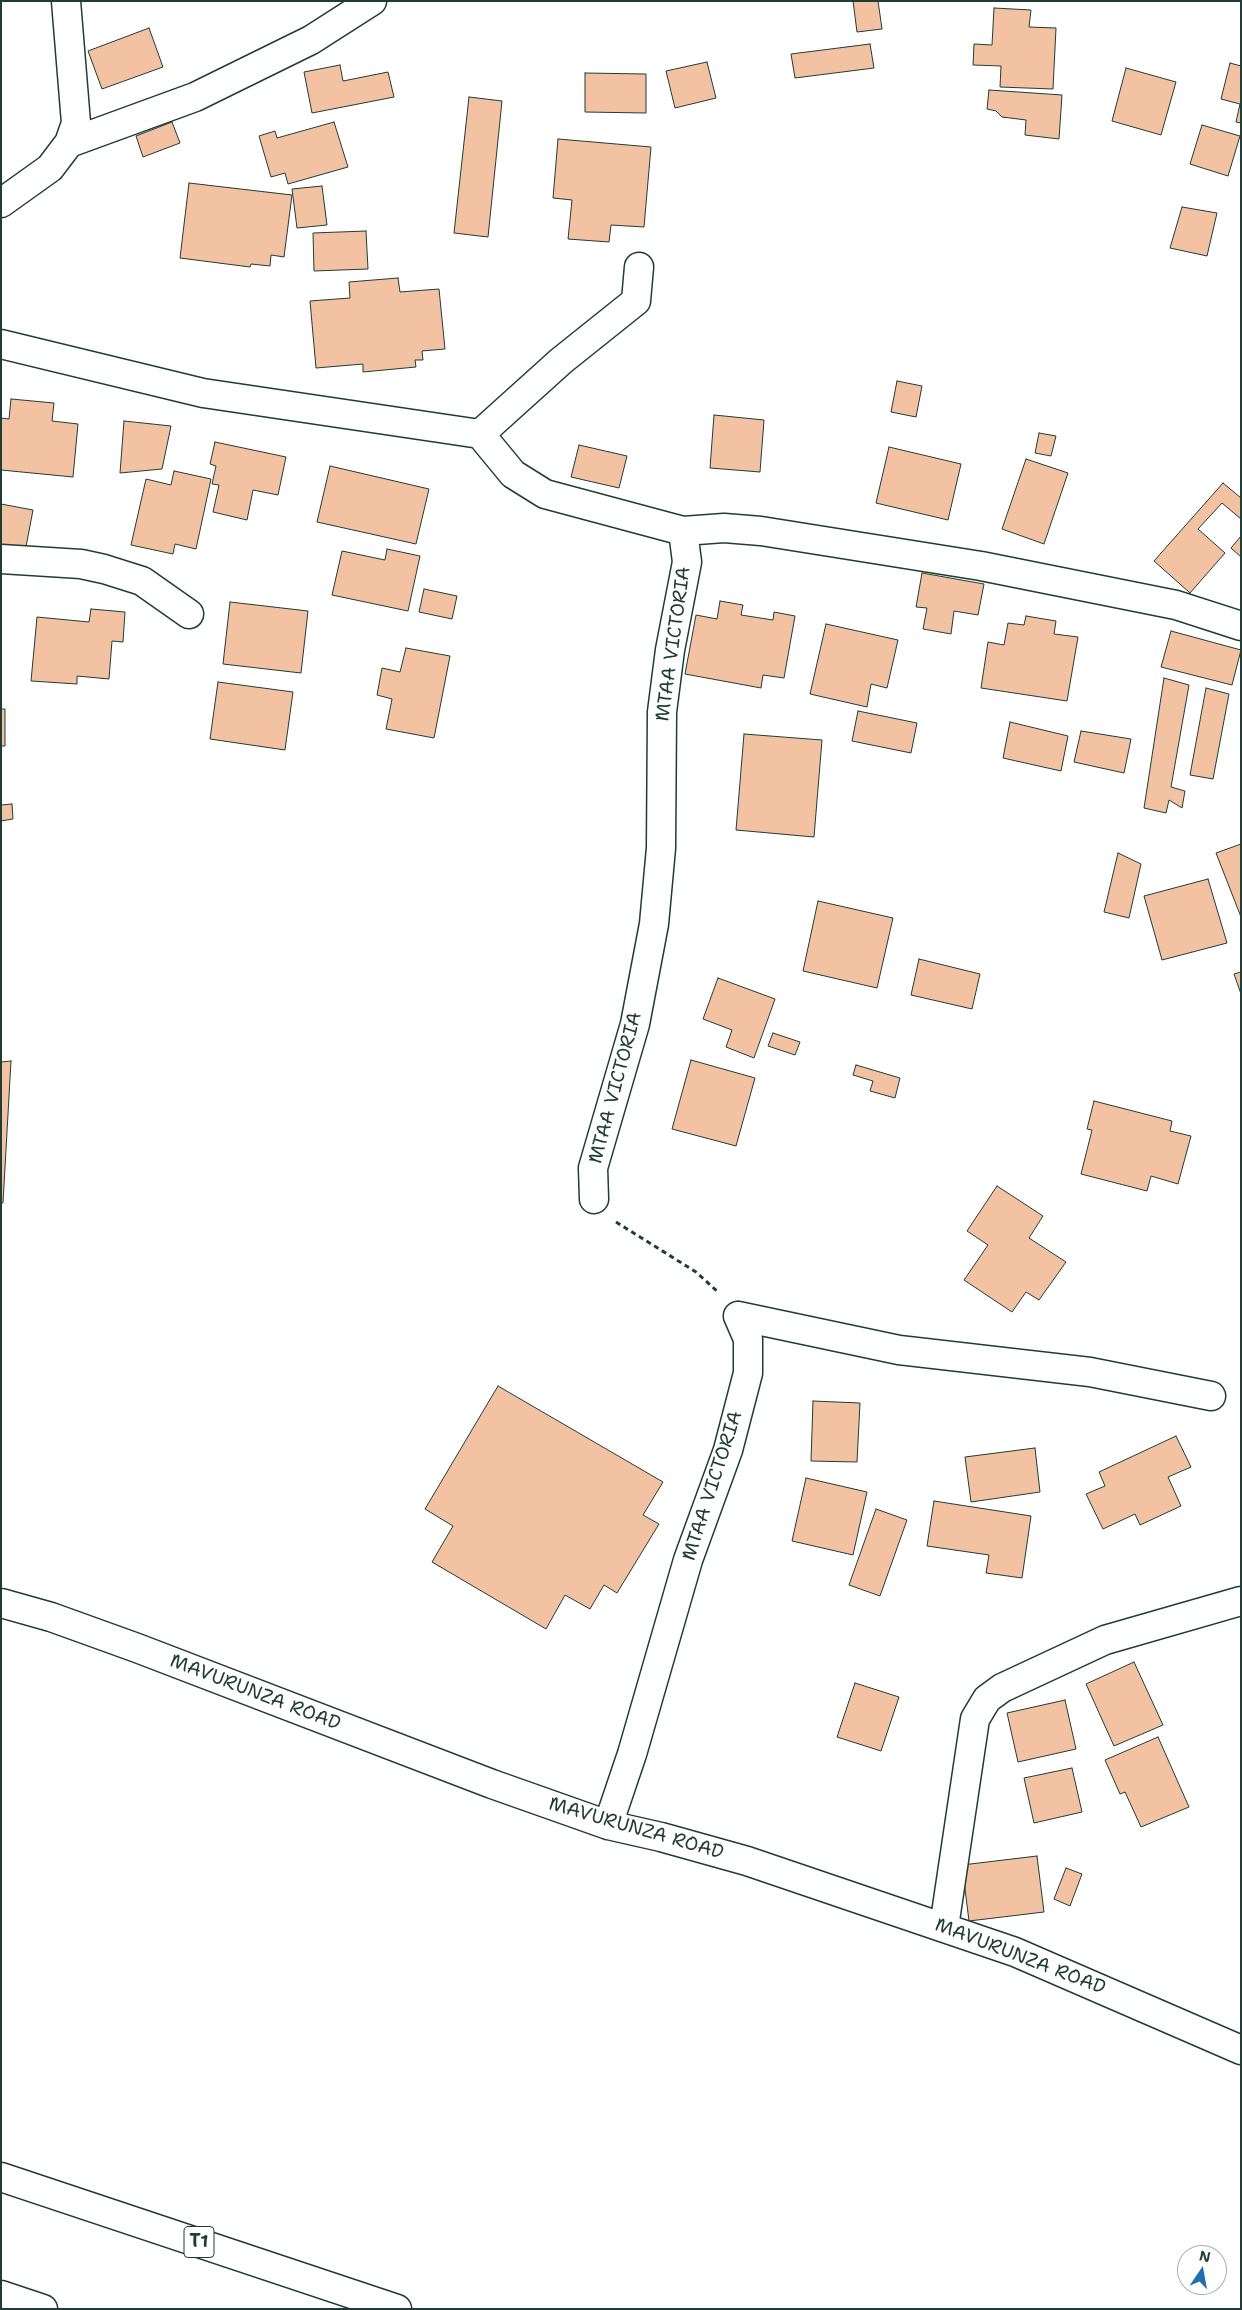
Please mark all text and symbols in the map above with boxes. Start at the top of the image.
street label: MTAA VICTORIA [652,565,696,723]
street label: MTAA VICTORIA [585,1010,647,1166]
street label: MTAA VICTORIA [678,1408,748,1564]
street label: MAVURUNZA ROAD [166,1650,344,1736]
street label: MAVURUNZA ROAD [546,1793,726,1865]
street label: MAVURUNZA ROAD [931,1914,1109,2000]
road number: T1 [184,2226,214,2258]
north arrow [1177,2245,1227,2295]
text: N [1198,2246,1212,2266]

